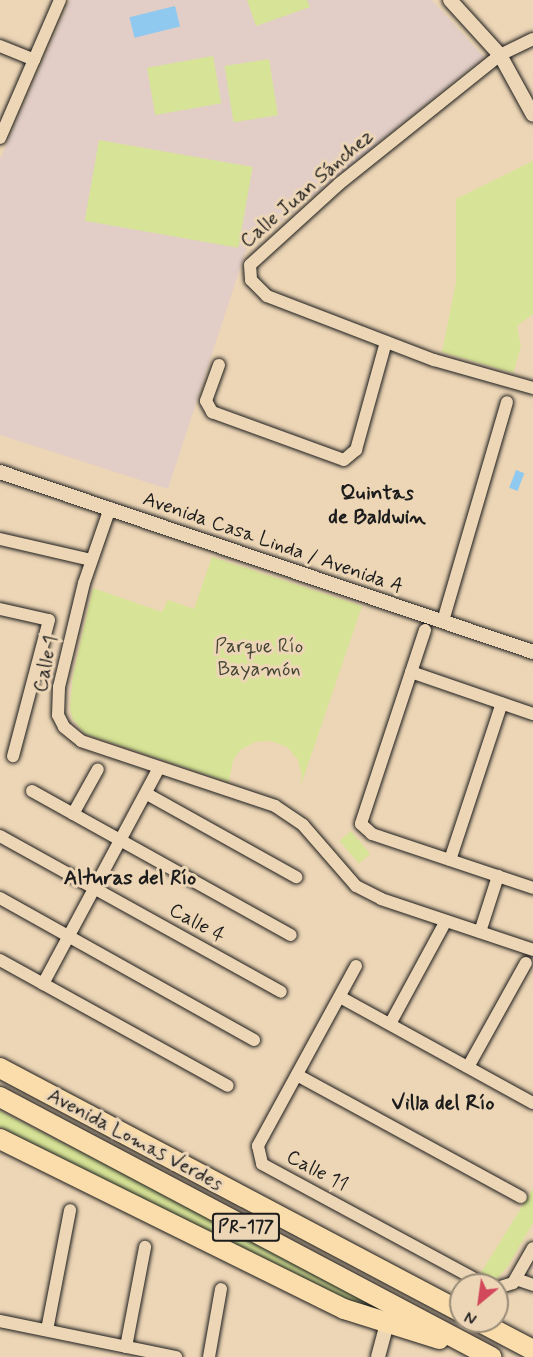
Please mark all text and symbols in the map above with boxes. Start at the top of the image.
street label: Calle Juan Sánchez [237,126,377,252]
district label: Quintas de Baldwin [328,480,426,530]
street label: Avenida Casa Linda / Avenida A [139,487,407,599]
street label: Calle 1 [29,634,63,694]
park label: Parque Río Bayamón [215,635,303,682]
district label: Alturas del Río [64,865,196,891]
street label: Calle 4 [165,898,229,948]
street label: Avenida Lomas Verdes [44,1084,226,1196]
district label: Villa del Río [392,1090,494,1116]
street label: Calle 11 [282,1145,352,1197]
road number: PR-177 [212,1212,280,1242]
north arrow [449,1273,509,1333]
text: N [461,1306,481,1329]

